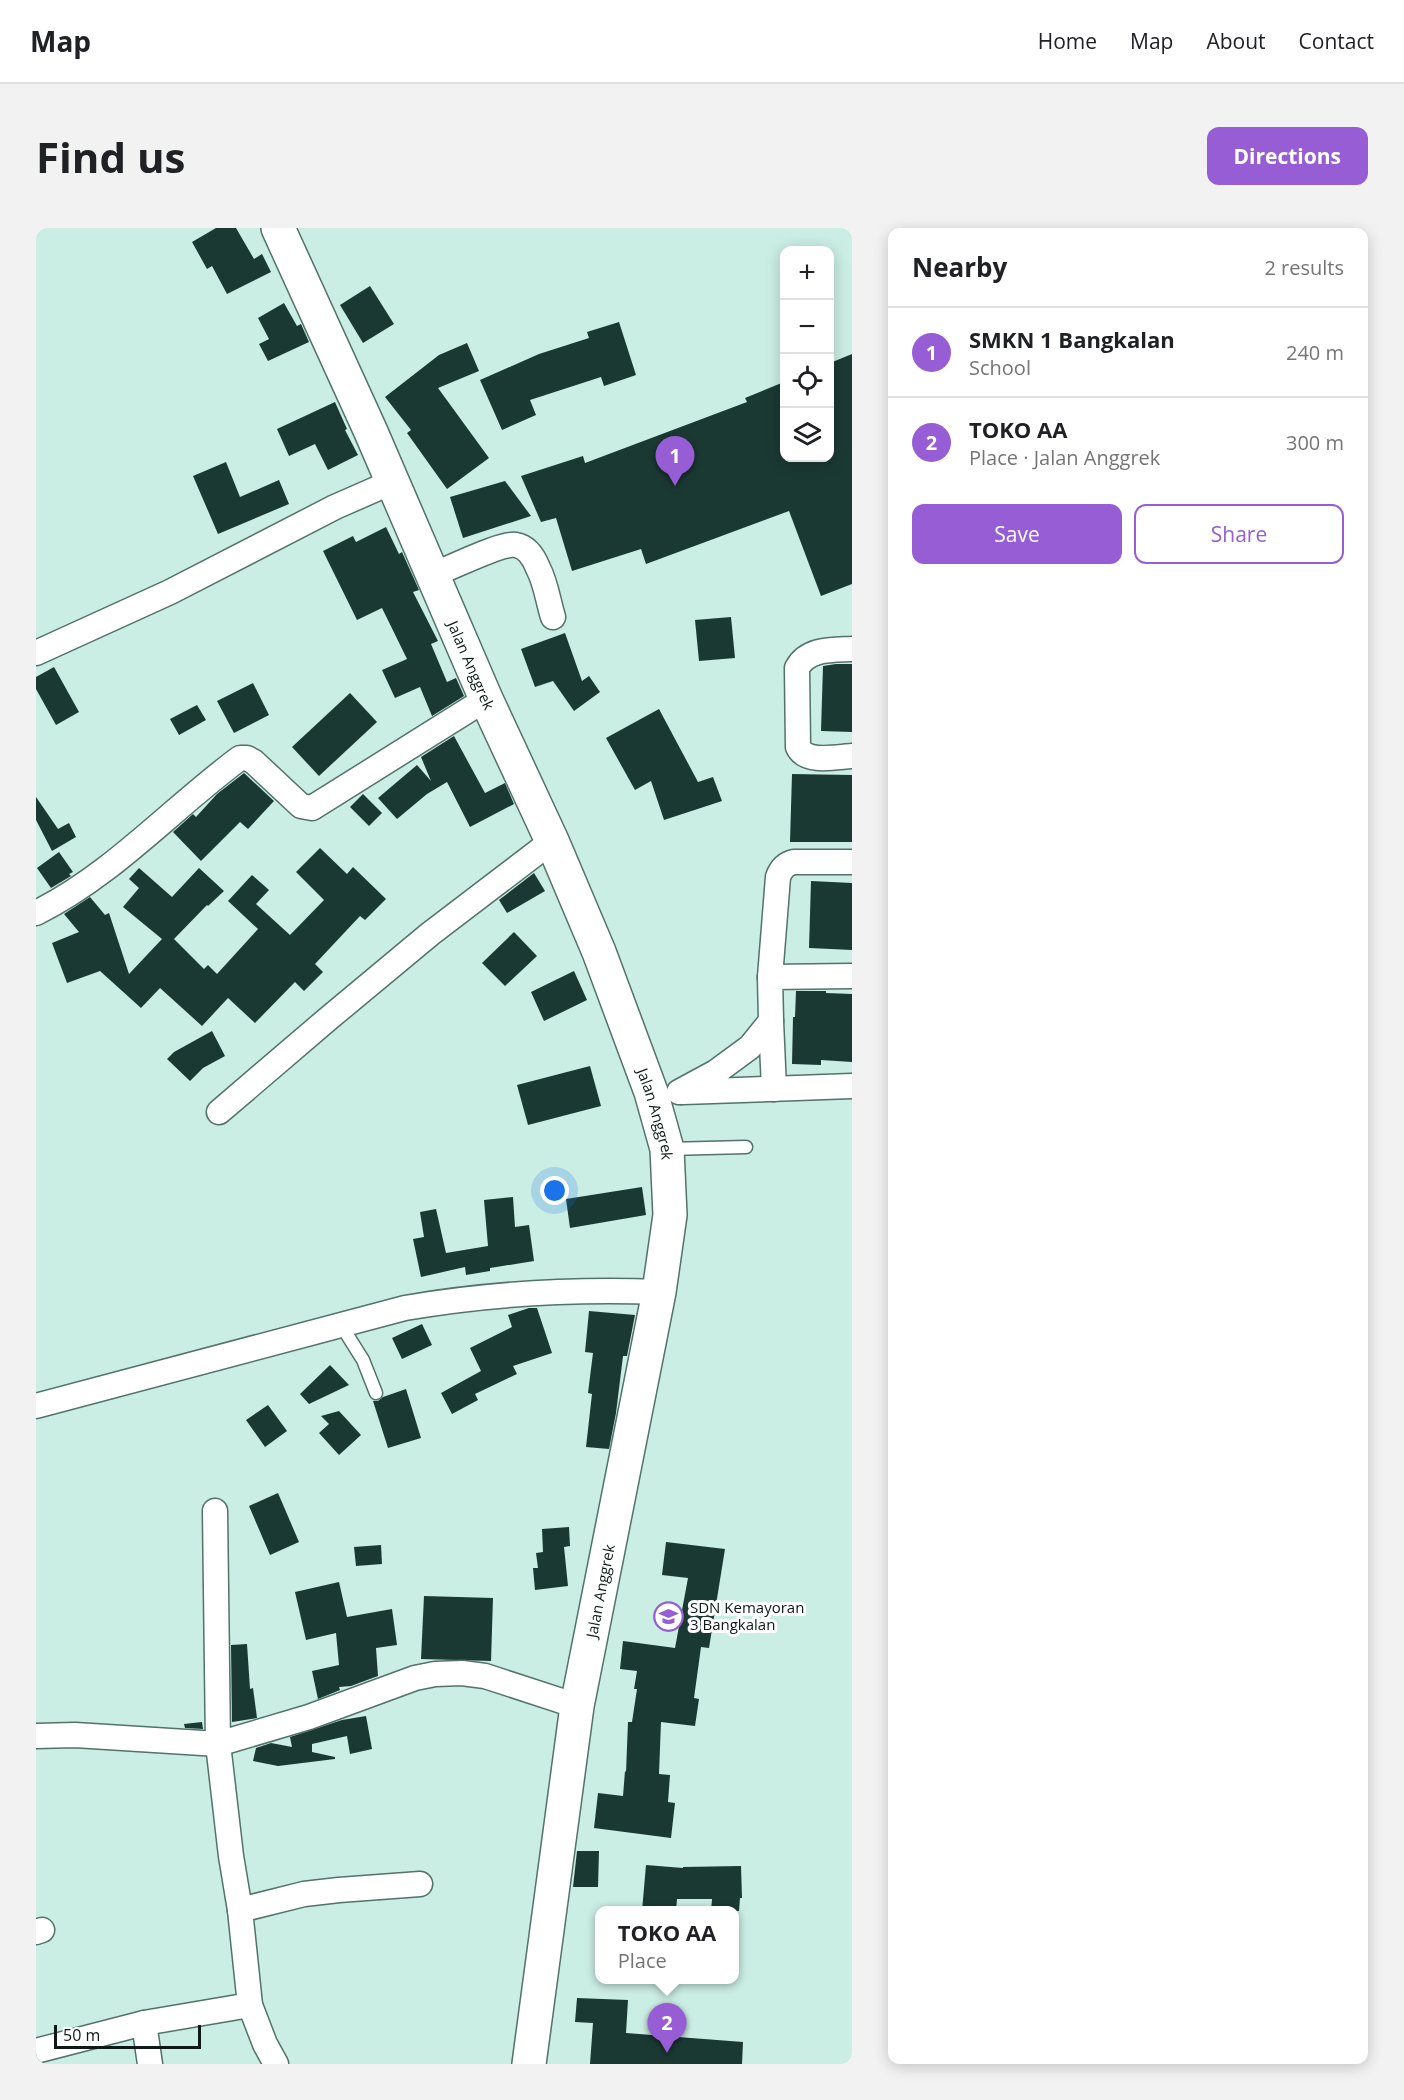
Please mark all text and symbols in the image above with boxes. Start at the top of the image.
text: Map [30,22,91,60]
text: Home [1038,27,1097,55]
text: Map [1130,27,1173,55]
text: About [1206,27,1266,55]
text: Contact [1299,27,1374,55]
button: Directions [1207,127,1368,185]
text: Find us [36,128,185,185]
map controls [780,246,834,462]
button: + [780,246,834,300]
text: Nearby [912,249,1007,285]
text: 2 results [1264,254,1344,281]
button: − [780,300,834,354]
text: SMKN 1 Bangkalan [969,324,1175,354]
text: 1 [926,339,937,366]
text: 240 m [1286,339,1344,366]
button: locate [780,354,834,408]
text: School [969,354,1031,381]
button: layers [780,408,834,462]
text: TOKO AA [969,414,1067,444]
text: 2 [926,429,937,456]
text: 300 m [1286,429,1344,456]
pin: 1 [656,436,694,486]
text: Place · Jalan Anggrek [969,444,1160,471]
button: Save [912,504,1122,564]
button: Share [1134,504,1344,564]
street label: Jalan Anggrek [443,616,500,713]
street label: Jalan Anggrek [632,1063,677,1161]
your location [540,1176,569,1205]
street label: Jalan Anggrek [581,1542,619,1641]
place label: SDN Kemayoran 3 Bangkalan [690,1597,804,1634]
school or university icon: SDN Kemayoran 3 Bangkalan [653,1600,685,1632]
popup [595,1906,739,1984]
text: TOKO AA [618,1917,716,1947]
text: Place [618,1947,667,1974]
pin: 2 [648,2004,686,2053]
scale bar [54,2022,201,2050]
text: 50 m [63,2024,100,2046]

